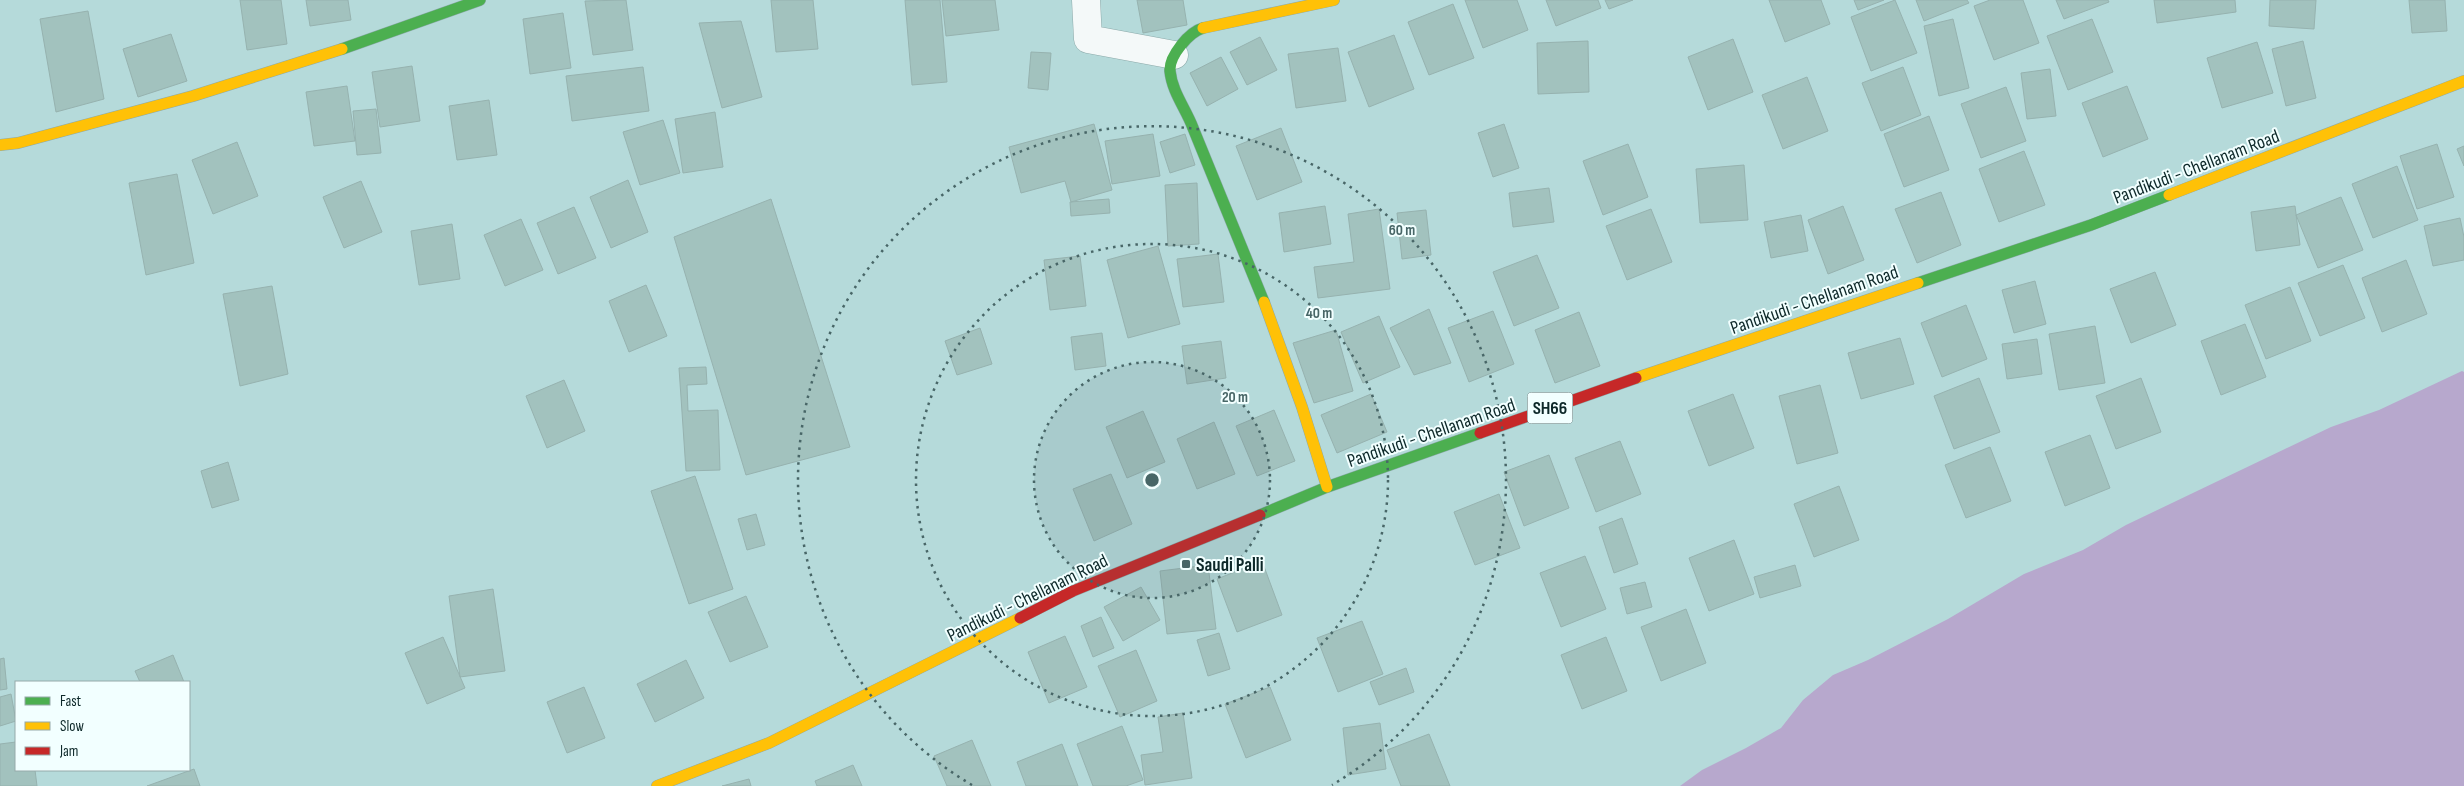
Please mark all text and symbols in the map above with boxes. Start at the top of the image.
street label: Pandikudi - Chellanam Road [2110,125,2283,210]
text: 60 m [1389,221,1415,240]
street label: Pandikudi - Chellanam Road [1728,261,1901,340]
text: 40 m [1306,304,1332,323]
text: 20 m [1222,388,1248,407]
road number: SH66 [1528,392,1572,423]
street label: Pandikudi - Chellanam Road [1345,394,1518,473]
centre of rings [1143,471,1161,489]
street label: Pandikudi - Chellanam Road [943,549,1112,647]
place label: Saudi Palli [1196,554,1264,577]
marker: Saudi Palli [1180,558,1192,570]
legend [15,681,190,771]
text: Fast [60,692,82,711]
text: Slow [60,717,84,736]
text: Jam [59,742,78,761]

